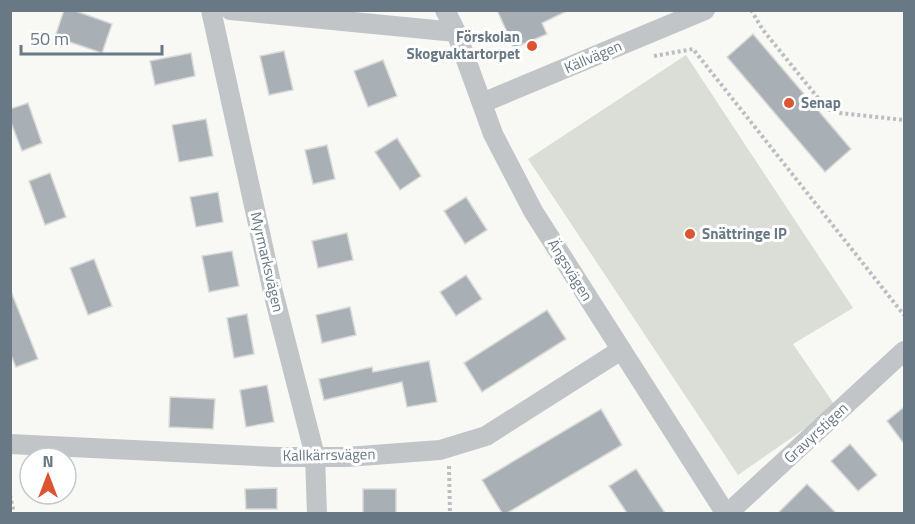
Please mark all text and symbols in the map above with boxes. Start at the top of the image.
scale bar [21,18,162,56]
text: 50 m [30,25,69,52]
place label: Förskolan Skogvaktartorpet [406,25,521,65]
street label: Källvägen [560,34,625,79]
marker: Förskolan Skogvaktartorpet [525,39,539,53]
place label: Senap [801,91,841,114]
marker: Senap [782,96,796,110]
street label: Myrmarksvägen [245,209,290,314]
place label: Snättringe IP [702,222,787,245]
marker: Snättringe IP [683,227,697,241]
street label: Ängsvägen [542,234,599,305]
street label: Gravyrstigen [778,397,853,468]
street label: Kallkärrsvägen [282,442,376,467]
north arrow [18,446,78,506]
text: N [42,449,54,473]

